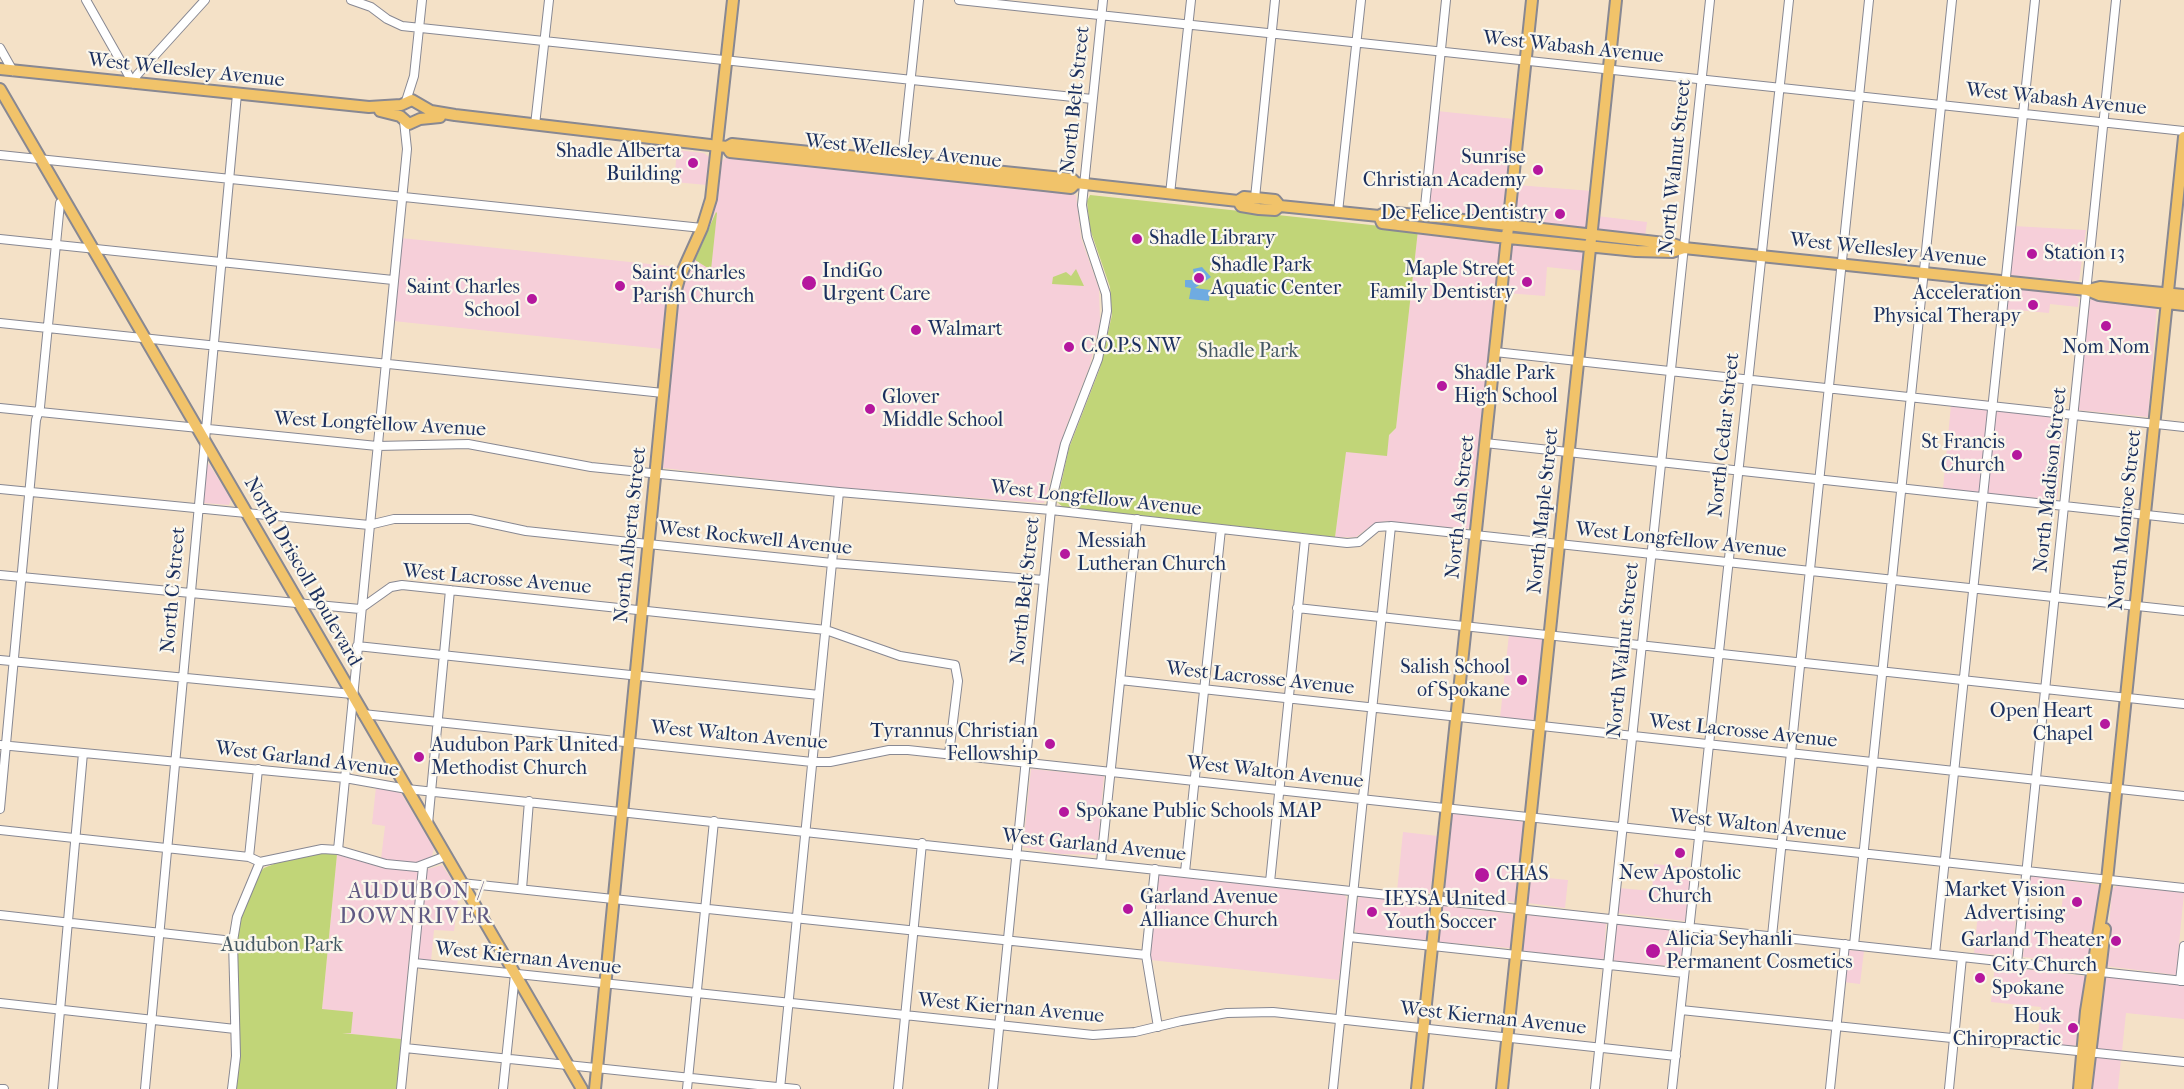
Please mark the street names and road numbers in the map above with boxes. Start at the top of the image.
street label: North Belt Street [1056,25,1096,175]
street label: West Wabash Avenue [1481,27,1665,69]
street label: West Wellesley Avenue [86,49,286,93]
street label: North Walnut Street [1655,78,1697,256]
street label: West Wabash Avenue [1964,79,2148,121]
street label: West Wellesley Avenue [803,130,1003,174]
street label: West Wellesley Avenue [1788,229,1988,273]
street label: North Cedar Street [1704,352,1746,518]
street label: North Madison Street [2029,386,2073,574]
street label: West Longfellow Avenue [273,407,487,443]
street label: North Maple Street [1523,427,1565,595]
street label: North Monroe Street [2105,429,2147,611]
street label: North Ash Street [1442,434,1480,580]
street label: North Alberta Street [610,446,652,624]
street label: North Driscoll Boulevard [238,473,366,671]
street label: West Longfellow Avenue [989,476,1203,522]
street label: North Belt Street [1006,516,1046,666]
street label: West Rockwell Avenue [657,517,853,561]
street label: West Longfellow Avenue [1574,518,1788,564]
street label: North C Street [157,526,191,654]
street label: West Lacrosse Avenue [402,560,592,600]
street label: North Walnut Street [1603,561,1645,739]
street label: West Lacrosse Avenue [1165,657,1355,701]
street label: West Lacrosse Avenue [1648,710,1838,754]
street label: West Walton Avenue [650,716,828,756]
street label: West Garland Avenue [214,737,400,783]
street label: West Walton Avenue [1185,752,1365,794]
street label: West Walton Avenue [1668,805,1848,847]
street label: West Garland Avenue [1001,824,1187,868]
street label: West Kiernan Avenue [434,937,622,981]
street label: West Kiernan Avenue [917,989,1105,1029]
street label: West Kiernan Avenue [1399,997,1587,1041]

